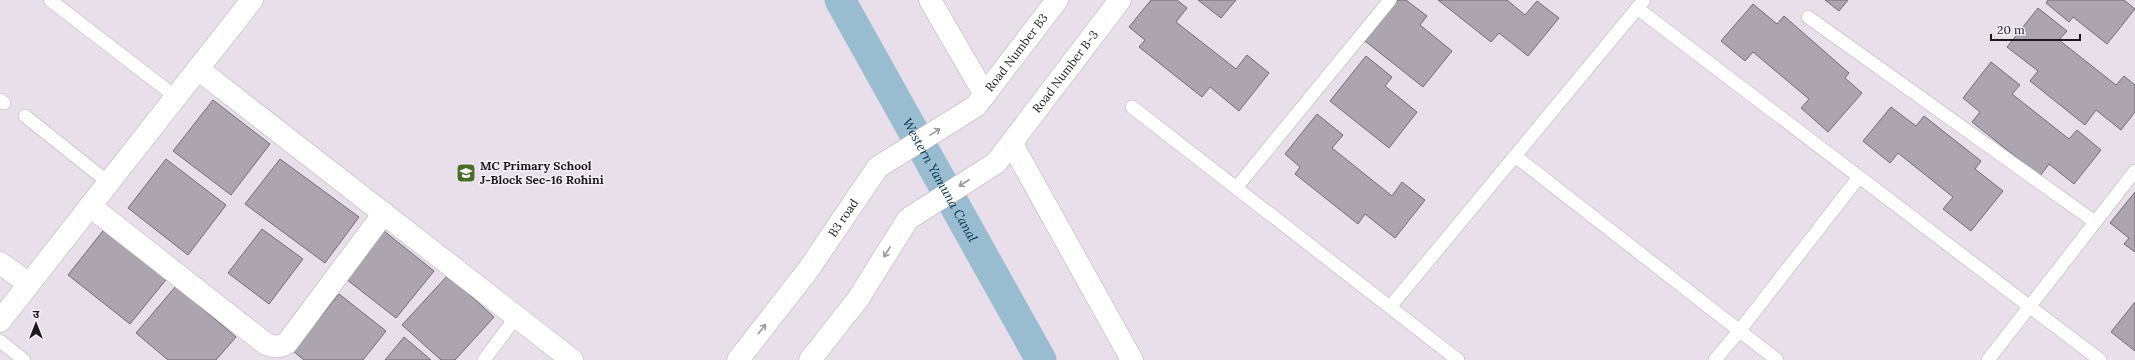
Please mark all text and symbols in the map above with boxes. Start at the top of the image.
street label: Road Number B3 [982,10,1051,94]
scale bar [1991,16,2080,42]
text: 20 m [1997,22,2025,37]
street label: Road Number B-3 [1029,27,1101,116]
water label: Western Yamuna Canal [899,115,981,245]
one-way arrow [929,128,940,136]
place label: MC Primary School J-Block Sec-16 Rohini [480,158,604,187]
school or university icon: MC Primary School J-Block Sec-16 Rohini [455,162,477,184]
one-way arrow [958,179,969,188]
street label: B3 road [825,196,861,240]
one-way arrow [883,246,891,258]
north arrow [16,304,56,344]
text: उ [33,307,40,321]
one-way arrow [757,324,766,335]

